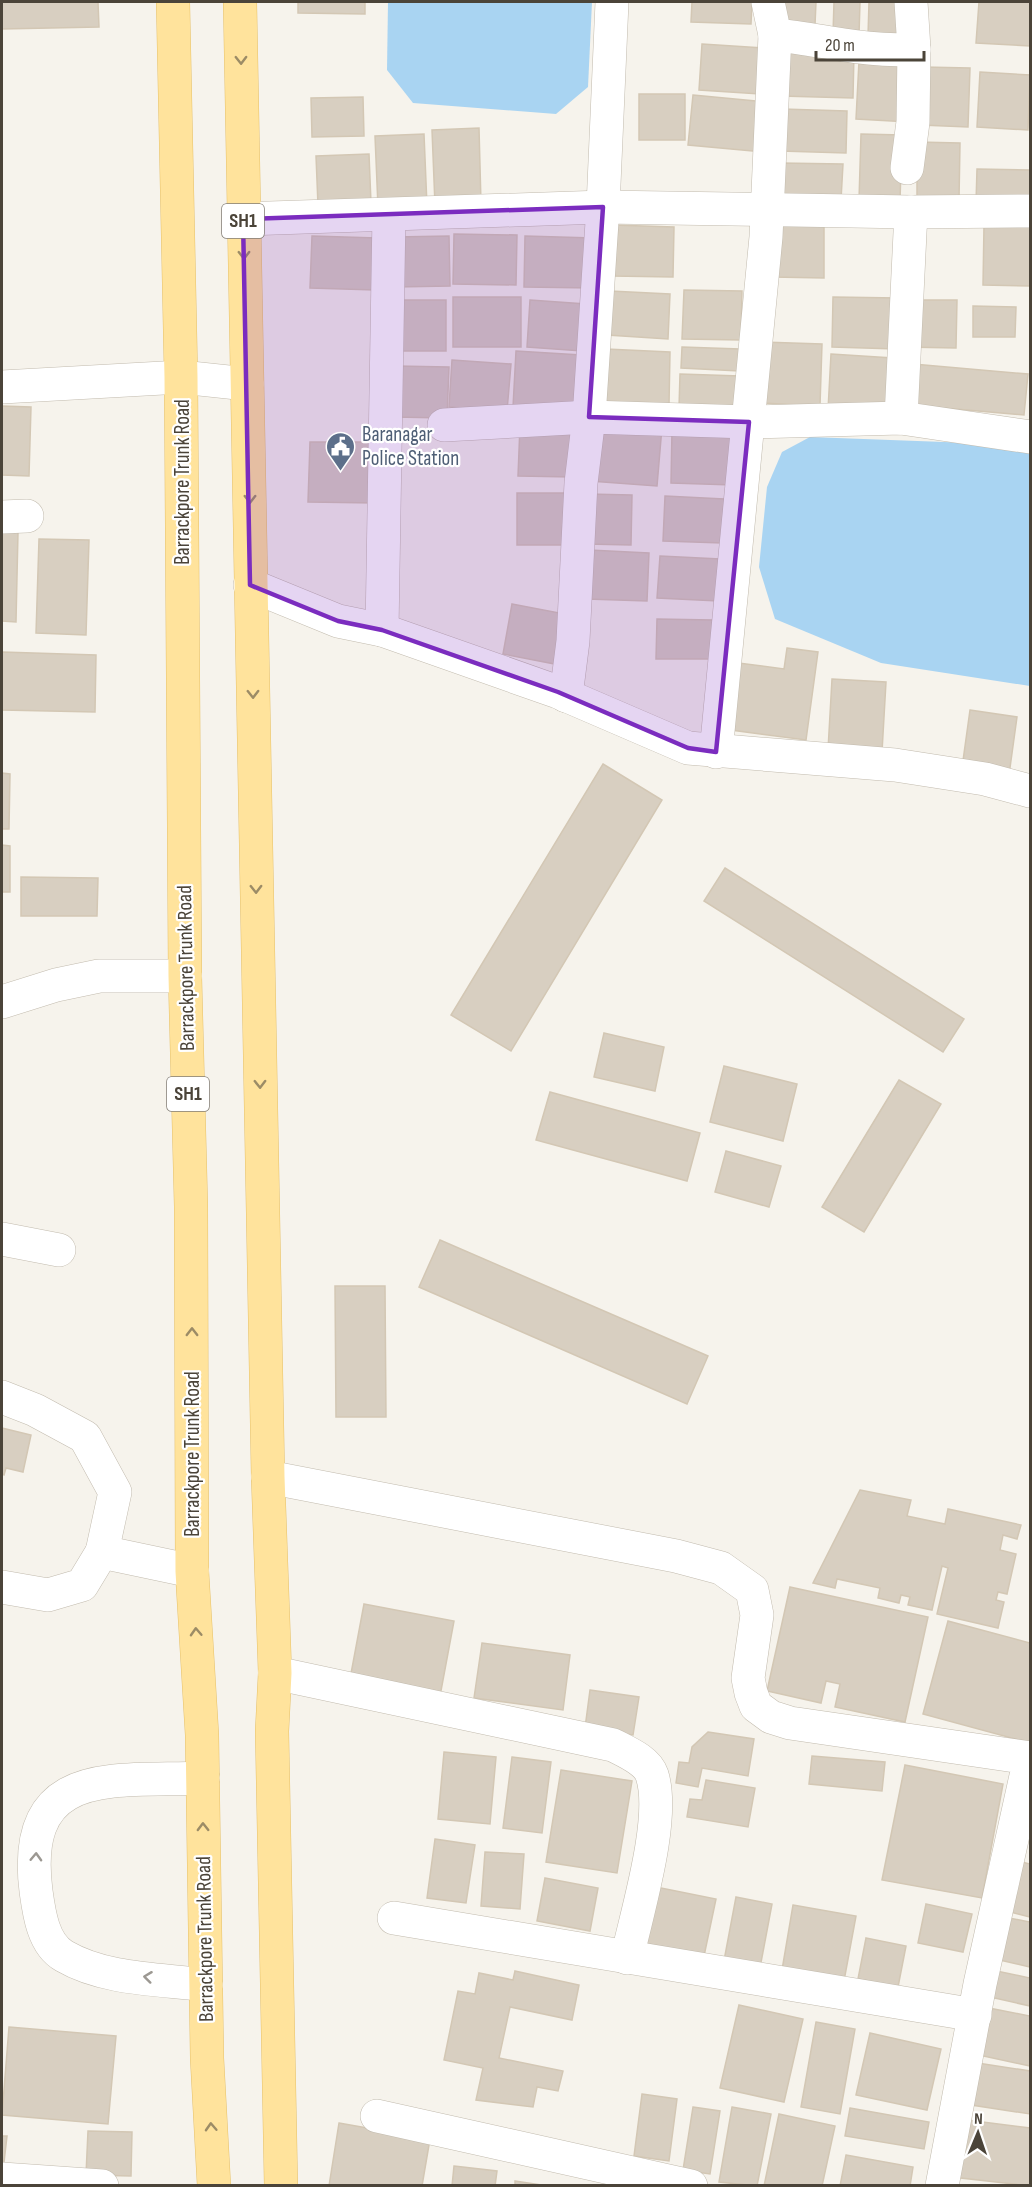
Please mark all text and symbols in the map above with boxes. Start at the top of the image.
scale bar [816,24,924,62]
text: 20 m [825,35,855,56]
one-way arrow [235,55,247,64]
road number: SH1 [222,204,264,238]
one-way arrow [238,250,250,259]
street label: Barrackpore Trunk Road [170,399,195,565]
place label: Baranagar Police Station [362,422,459,471]
public building icon: Baranagar Police Station [325,430,357,472]
one-way arrow [244,494,256,503]
one-way arrow [246,689,259,698]
one-way arrow [250,884,263,893]
street label: Barrackpore Trunk Road [172,885,200,1051]
road number: SH1 [167,1077,209,1111]
one-way arrow [254,1079,266,1088]
one-way arrow [186,1328,198,1337]
street label: Barrackpore Trunk Road [180,1371,205,1537]
one-way arrow [189,1628,202,1637]
one-way arrow [197,1823,210,1832]
one-way arrow [29,1852,42,1861]
street label: Barrackpore Trunk Road [191,1856,219,2022]
one-way arrow [143,1972,153,1984]
north arrow [948,2103,1008,2163]
text: N [974,2110,983,2129]
one-way arrow [204,2123,217,2132]

